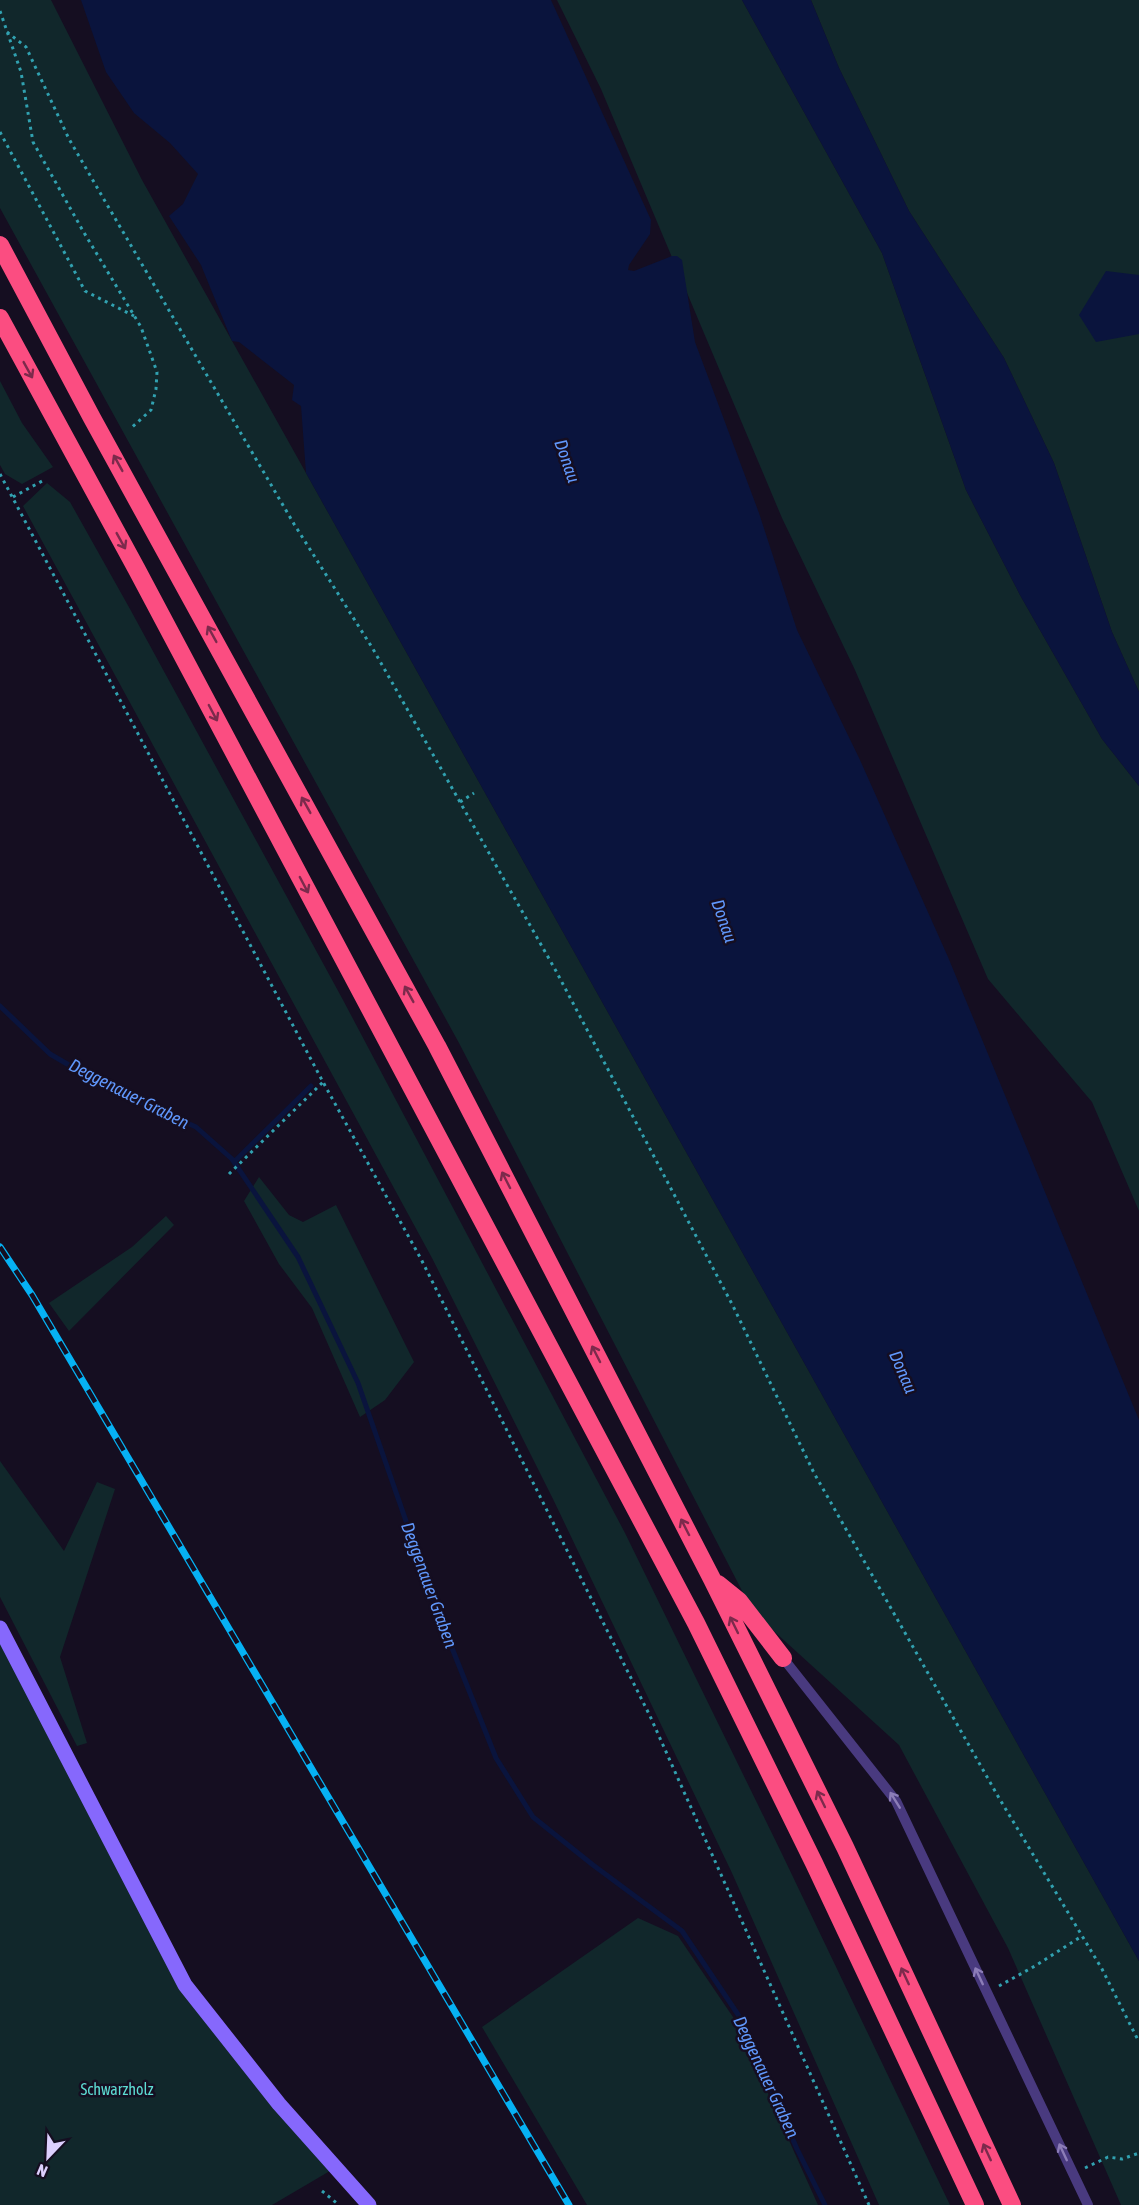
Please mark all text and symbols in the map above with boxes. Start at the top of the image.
one-way arrow [23,360,34,378]
water label: Donau [550,436,585,485]
one-way arrow [112,455,124,472]
one-way arrow [115,532,127,549]
one-way arrow [206,625,217,643]
one-way arrow [207,704,219,721]
one-way arrow [300,796,311,814]
one-way arrow [299,876,310,894]
water label: Donau [707,896,742,945]
one-way arrow [403,986,415,1003]
water label: Deggenauer Graben [66,1054,193,1133]
one-way arrow [500,1172,512,1190]
one-way arrow [589,1345,601,1363]
water label: Donau [885,1347,922,1397]
water label: Deggenauer Graben [397,1519,462,1651]
one-way arrow [679,1519,691,1536]
one-way arrow [728,1616,740,1634]
one-way arrow [815,1791,826,1809]
one-way arrow [888,1792,900,1809]
one-way arrow [898,1967,910,1985]
one-way arrow [973,1967,985,1985]
water label: Deggenauer Graben [729,2012,804,2141]
park label: Schwarzholz [81,2080,154,2098]
north arrow [18,2127,78,2187]
one-way arrow [981,2144,993,2162]
one-way arrow [1056,2144,1068,2162]
text: N [34,2161,50,2181]

